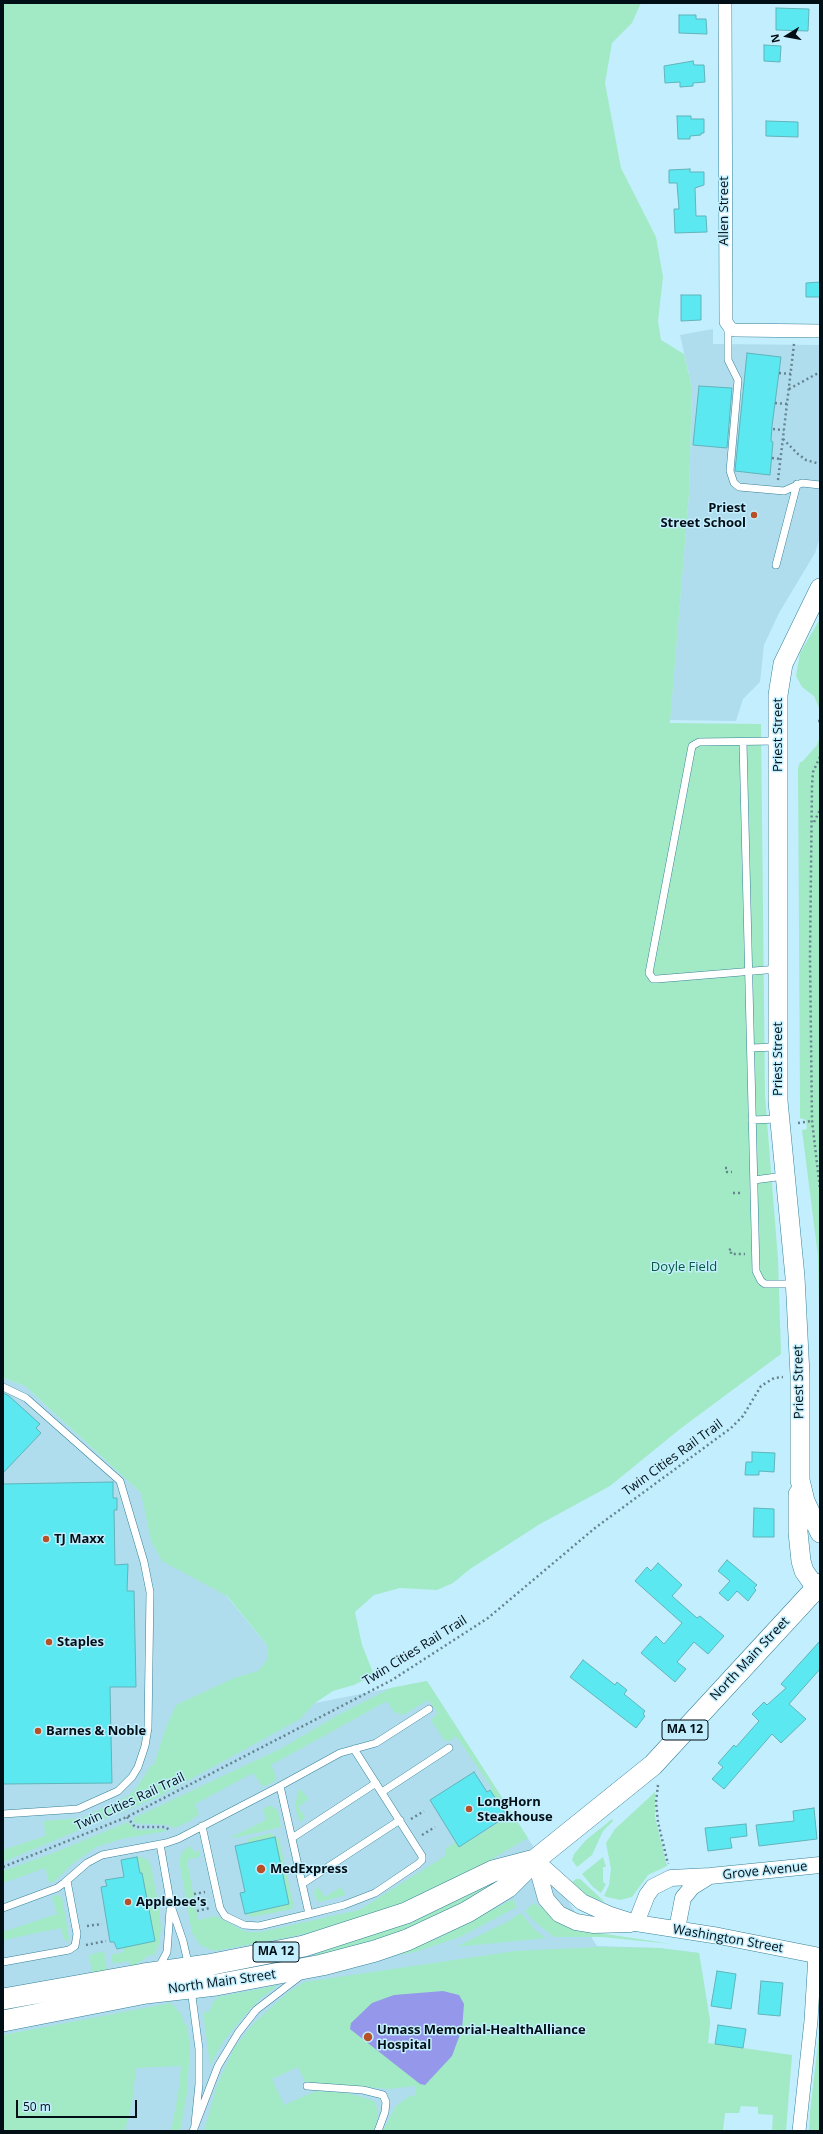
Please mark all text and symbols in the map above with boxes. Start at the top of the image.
north arrow [767,16,807,56]
text: N [767,33,783,44]
street label: Allen Street [716,176,732,246]
place label: Priest Street School [660,500,746,531]
marker: Priest Street School [749,510,759,520]
street label: Priest Street [770,698,786,772]
street label: Priest Street [770,1022,786,1096]
park label: Doyle Field [651,1259,717,1275]
street label: Priest Street [791,1345,807,1419]
street label: Twin Cities Rail Trail [620,1417,726,1499]
place label: TJ Maxx [54,1531,104,1547]
marker: TJ Maxx [41,1534,51,1544]
street label: Twin Cities Rail Trail [360,1613,470,1689]
street label: North Main Street [707,1614,793,1704]
place label: Staples [57,1634,104,1650]
marker: Staples [44,1637,54,1647]
road number: MA 12 [662,1720,708,1740]
place label: Barnes & Noble [46,1723,146,1739]
marker: Barnes & Noble [33,1726,43,1736]
street label: Twin Cities Rail Trail [73,1770,187,1834]
place label: LongHorn Steakhouse [477,1794,553,1825]
marker: LongHorn Steakhouse [464,1804,474,1814]
street label: Grove Avenue [722,1859,808,1883]
place label: MedExpress [270,1861,348,1877]
marker: MedExpress [255,1863,267,1875]
place label: Applebee's [136,1894,207,1910]
marker: Applebee's [123,1897,133,1907]
street label: Washington Street [672,1922,784,1956]
road number: MA 12 [253,1942,299,1962]
street label: North Main Street [167,1967,277,1997]
place label: Umass Memorial-HealthAlliance Hospital [377,2022,586,2053]
marker: Umass Memorial-HealthAlliance Hospital [362,2031,374,2043]
scale bar [18,2092,139,2118]
text: 50 m [23,2098,51,2115]

